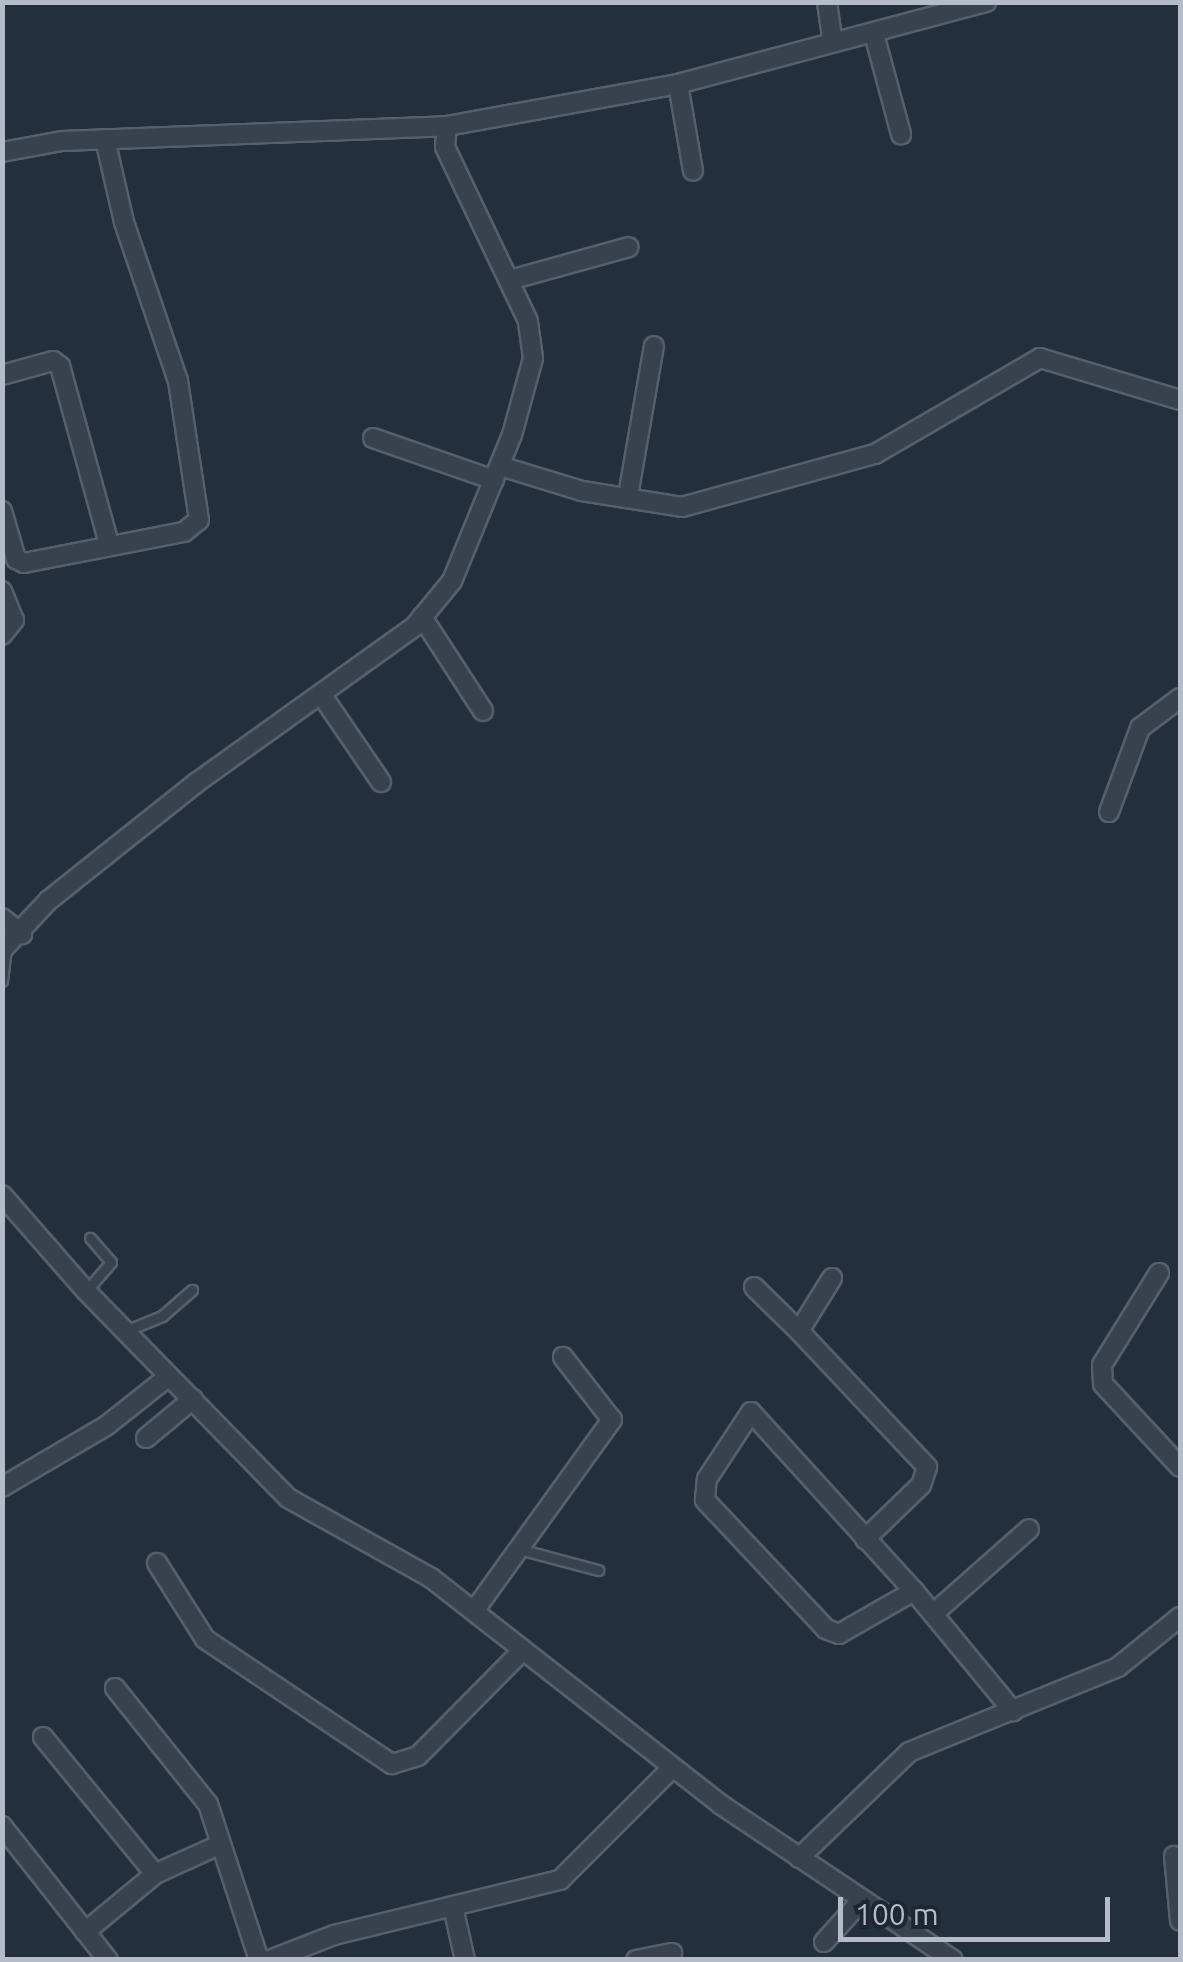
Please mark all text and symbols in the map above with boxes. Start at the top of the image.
scale bar [843,1877,1116,1939]
text: 100 m [855,1897,939,1931]

